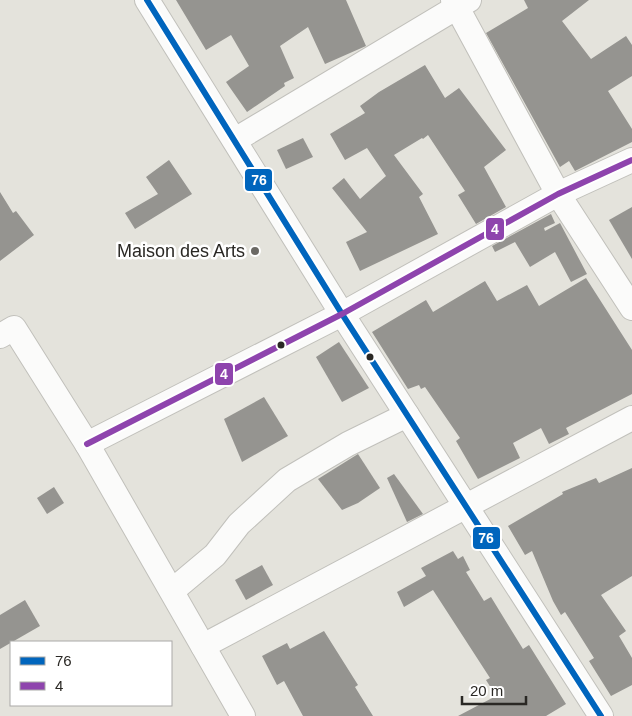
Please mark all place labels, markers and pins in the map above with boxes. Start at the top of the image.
place label: Maison des Arts [117,241,245,261]
marker: Maison des Arts [249,245,261,257]
unlabelled marker [276,340,286,350]
unlabelled marker [365,352,375,362]

